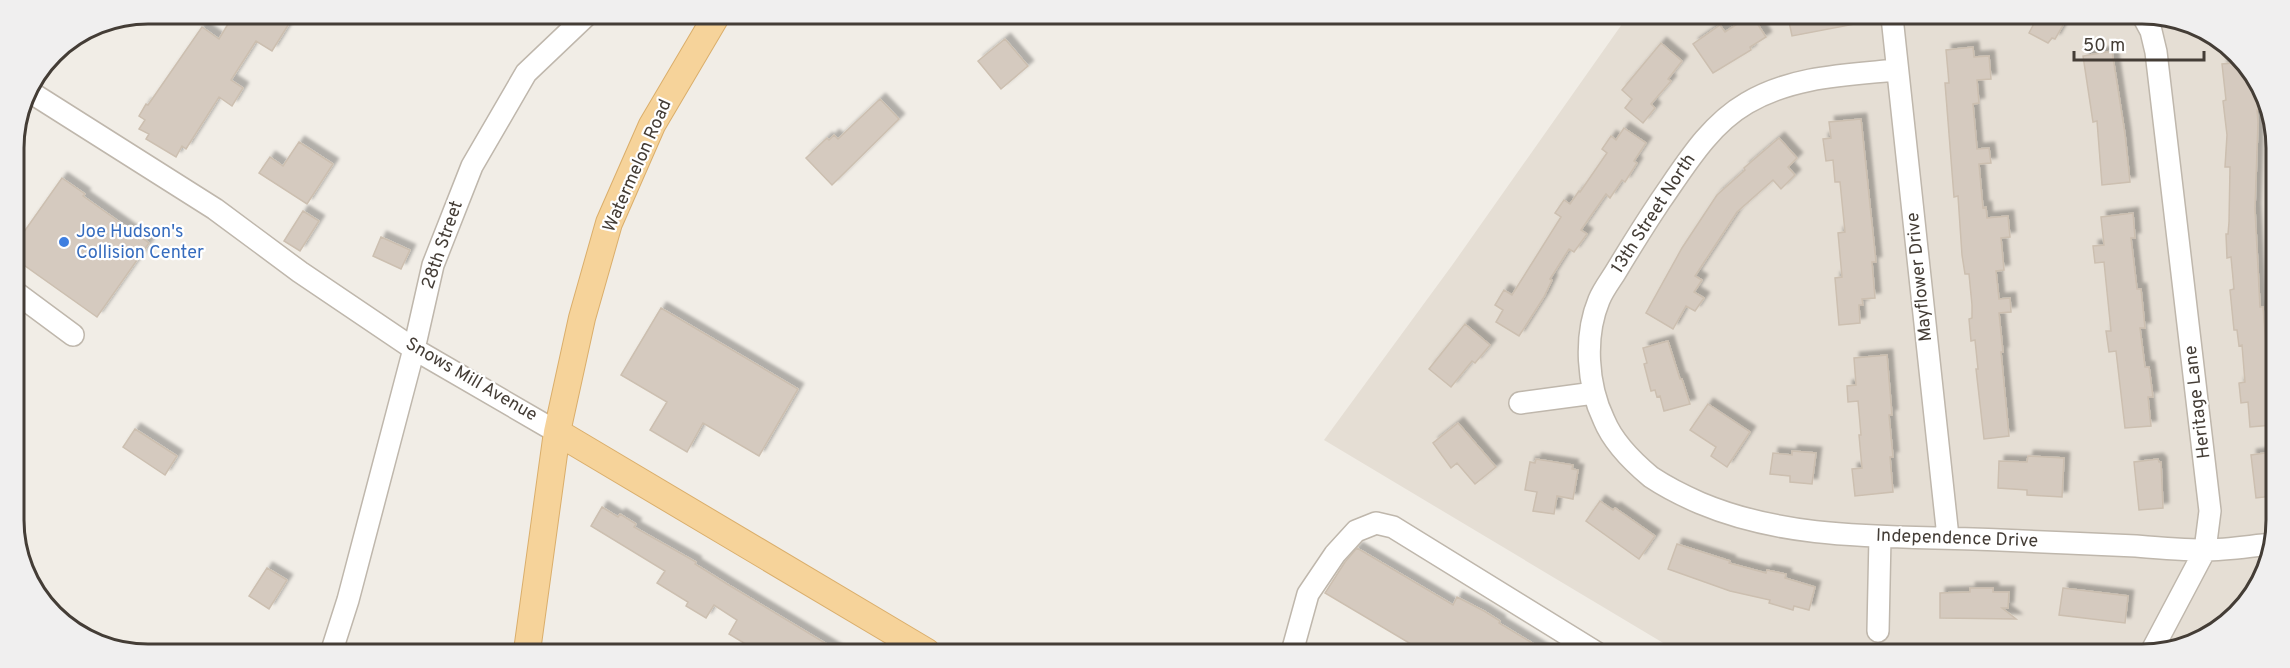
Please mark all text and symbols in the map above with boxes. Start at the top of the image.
scale bar [2074,24,2204,62]
text: 50 m [2083,35,2125,58]
street label: Watermelon Road [598,96,678,236]
street label: 13th Street North [1607,150,1701,278]
street label: 28th Street [417,198,469,292]
street label: Mayflower Drive [1902,211,1938,343]
place label: Joe Hudson's Collision Center [76,221,204,265]
marker: Joe Hudson's Collision Center [57,235,71,249]
street label: Snows Mill Avenue [401,333,541,427]
street label: Heritage Lane [2180,344,2216,460]
street label: Independence Drive [1876,525,2038,553]

